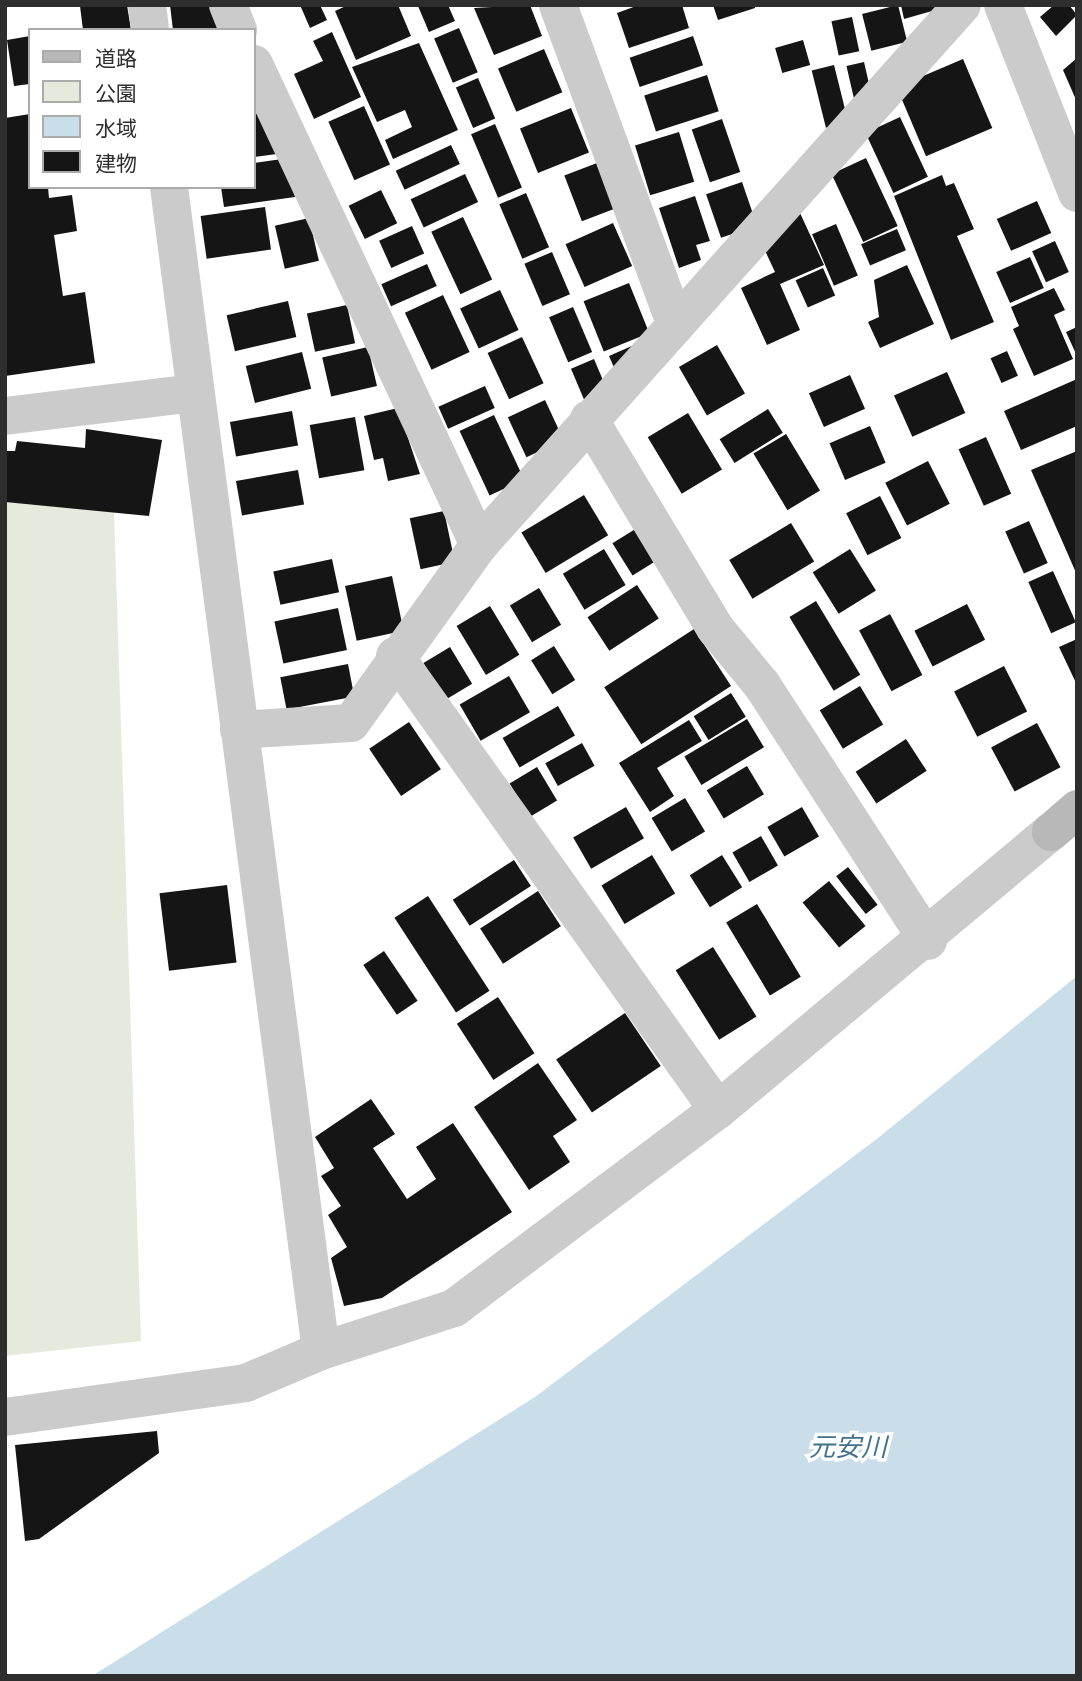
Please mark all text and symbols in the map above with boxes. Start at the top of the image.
legend [28,28,256,189]
text: 道路 [95,44,137,72]
text: 公園 [95,79,137,107]
text: 水域 [95,114,137,142]
text: 建物 [95,149,137,177]
water label: 元安川 [809,1431,887,1463]

